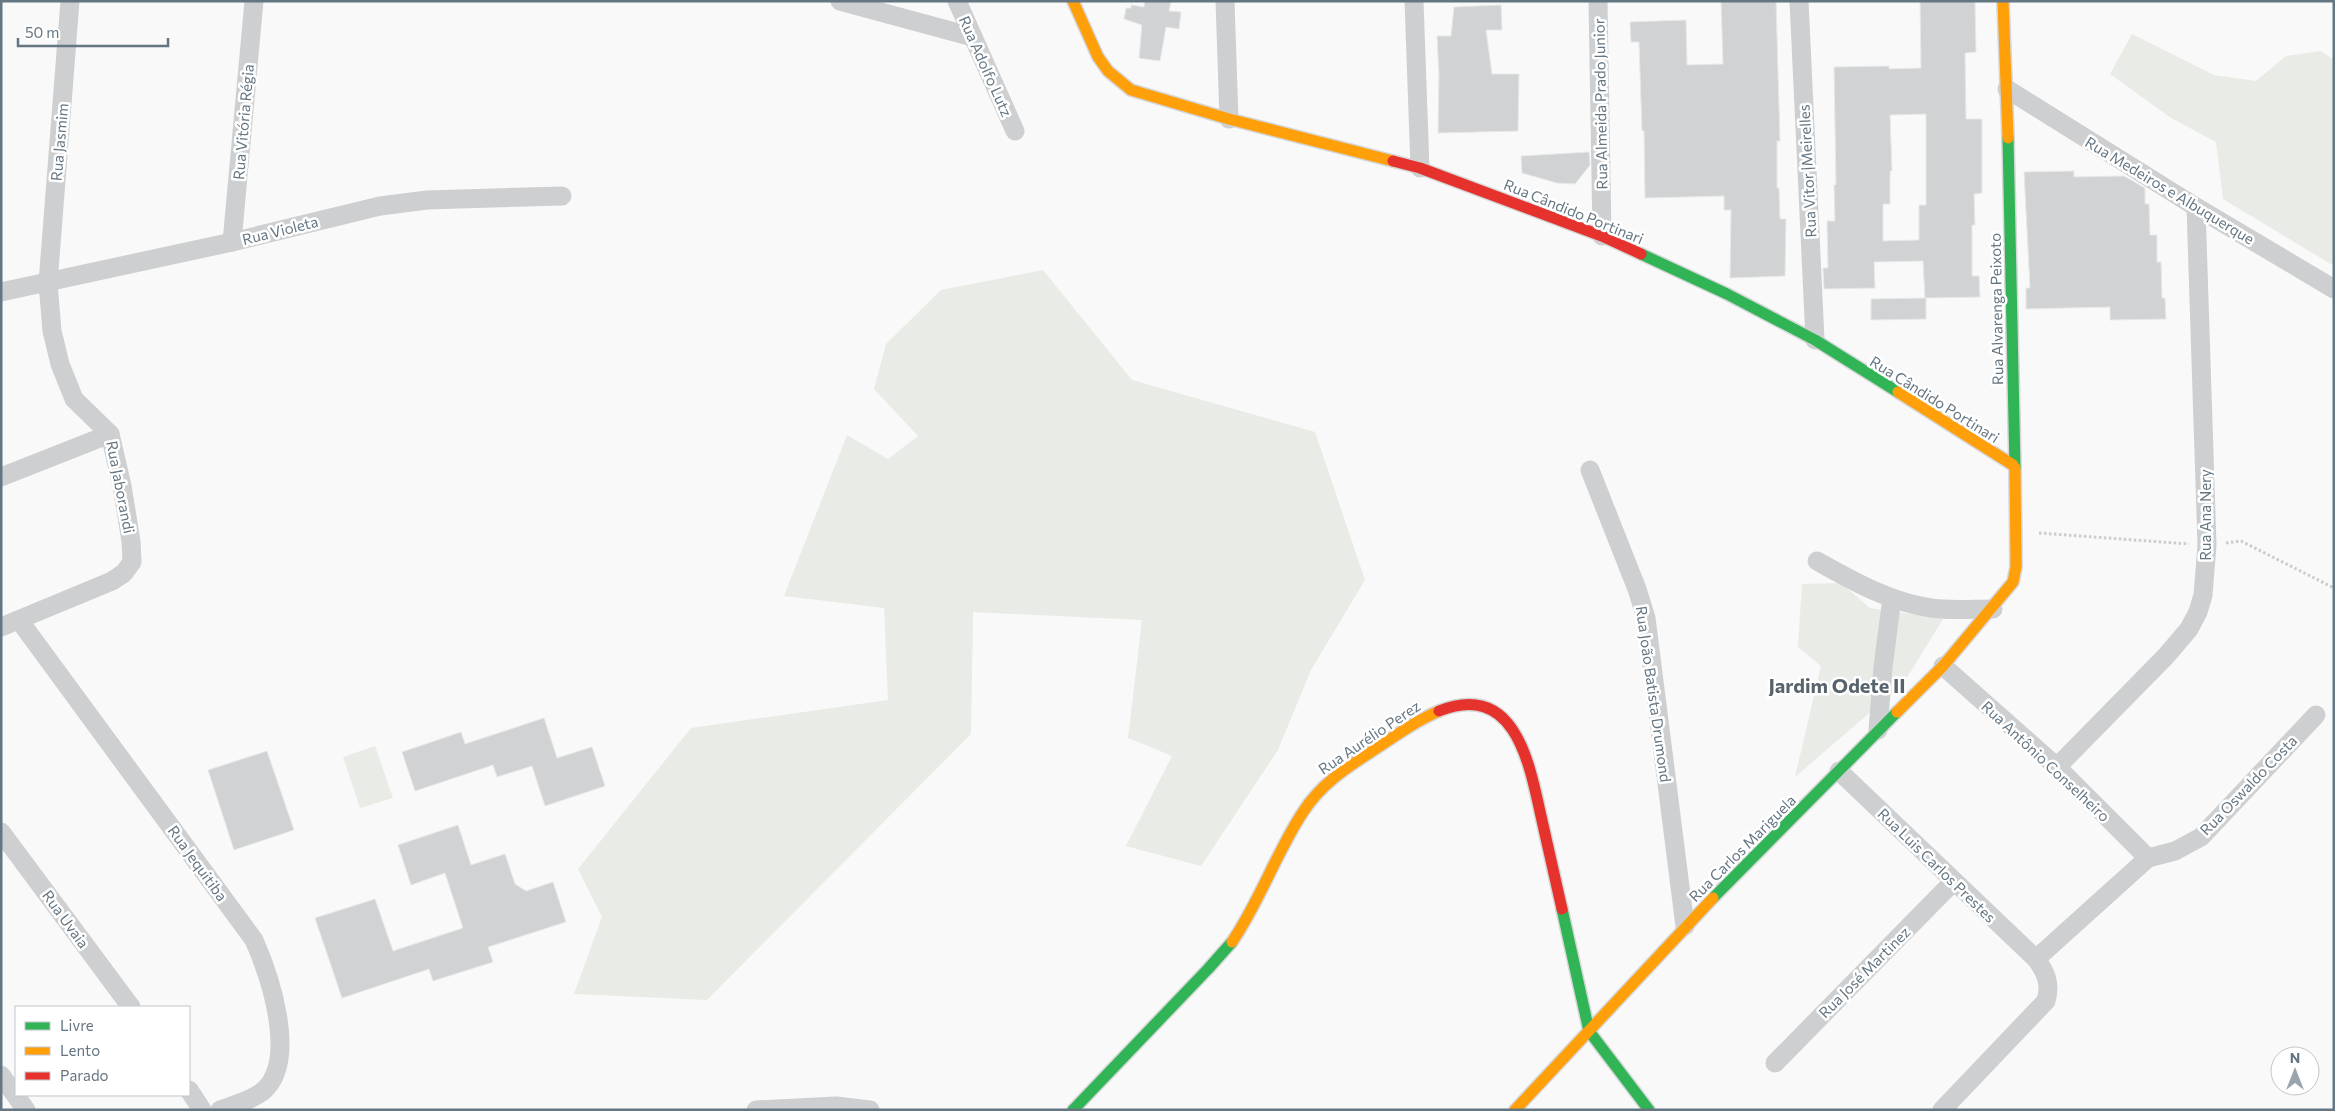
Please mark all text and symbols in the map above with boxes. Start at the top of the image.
street label: Rua Adolfo Lutz [956,13,1016,119]
scale bar [18,15,168,47]
street label: Rua Almeida Prado Junior [1590,18,1610,190]
text: 50 m [25,23,59,41]
street label: Rua Vitória Régia [229,63,257,181]
street label: Rua Jasmim [47,102,71,182]
street label: Rua Vitor |Meirelles [1795,104,1819,238]
street label: Rua Medeiros e Albuquerque [2082,132,2258,248]
street label: Rua Cândido Portinari [1501,175,1647,247]
street label: Rua Violeta [240,212,320,248]
street label: Rua Alvarenga Peixoto [1986,233,2006,385]
street label: Rua Cândido Portinari [1867,352,2003,446]
street label: Rua Jaborandi [103,439,139,535]
street label: Rua Ana Nery [2196,469,2214,561]
street label: Rua João Batista Drumond [1633,605,1675,783]
district label: Jardim Odete II [1768,673,1906,697]
street label: Rua Aurélio Perez [1315,696,1423,778]
street label: Rua Antônio Conselheiro [1978,697,2114,825]
street label: Rua Oswaldo Costa [2196,731,2300,839]
street label: Rua Carlos Mariguela [1685,791,1799,905]
street label: Rua Luis Carlos Prestes [1874,804,2000,926]
street label: Rua Jequitiba [165,822,231,904]
street label: Rua Uvaia [39,887,93,951]
street label: Rua José Martinez [1815,923,1913,1021]
legend [15,1006,190,1096]
text: Livre [60,1016,94,1034]
text: Lento [60,1041,100,1059]
north arrow [2270,1046,2320,1096]
text: N [2290,1049,2300,1066]
text: Parado [60,1066,109,1084]

